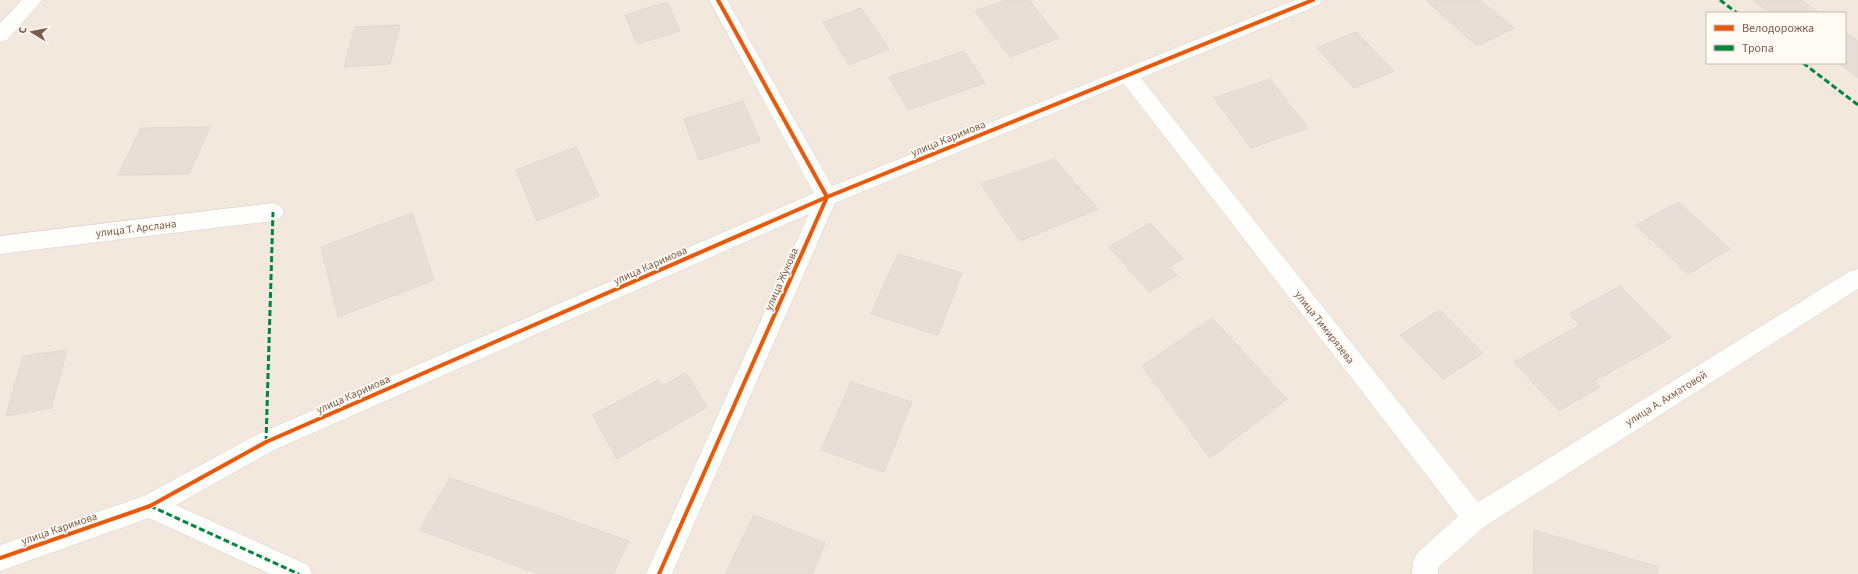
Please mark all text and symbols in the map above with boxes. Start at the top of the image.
north arrow [12,12,52,52]
legend [1706,12,1846,64]
text: Велодорожка [1742,20,1814,37]
text: С [15,25,31,35]
text: Тропа [1742,40,1774,57]
street label: улица Каримова [909,117,988,160]
street label: улица Т. Арслана [95,216,177,241]
street label: улица Каримова [611,242,689,288]
street label: улица Жукова [761,245,802,313]
street label: улица Тимирязева [1291,288,1358,367]
street label: улица А. Ахматовой [1623,367,1710,430]
street label: улица Каримова [314,371,392,417]
street label: улица Каримова [19,508,99,548]

